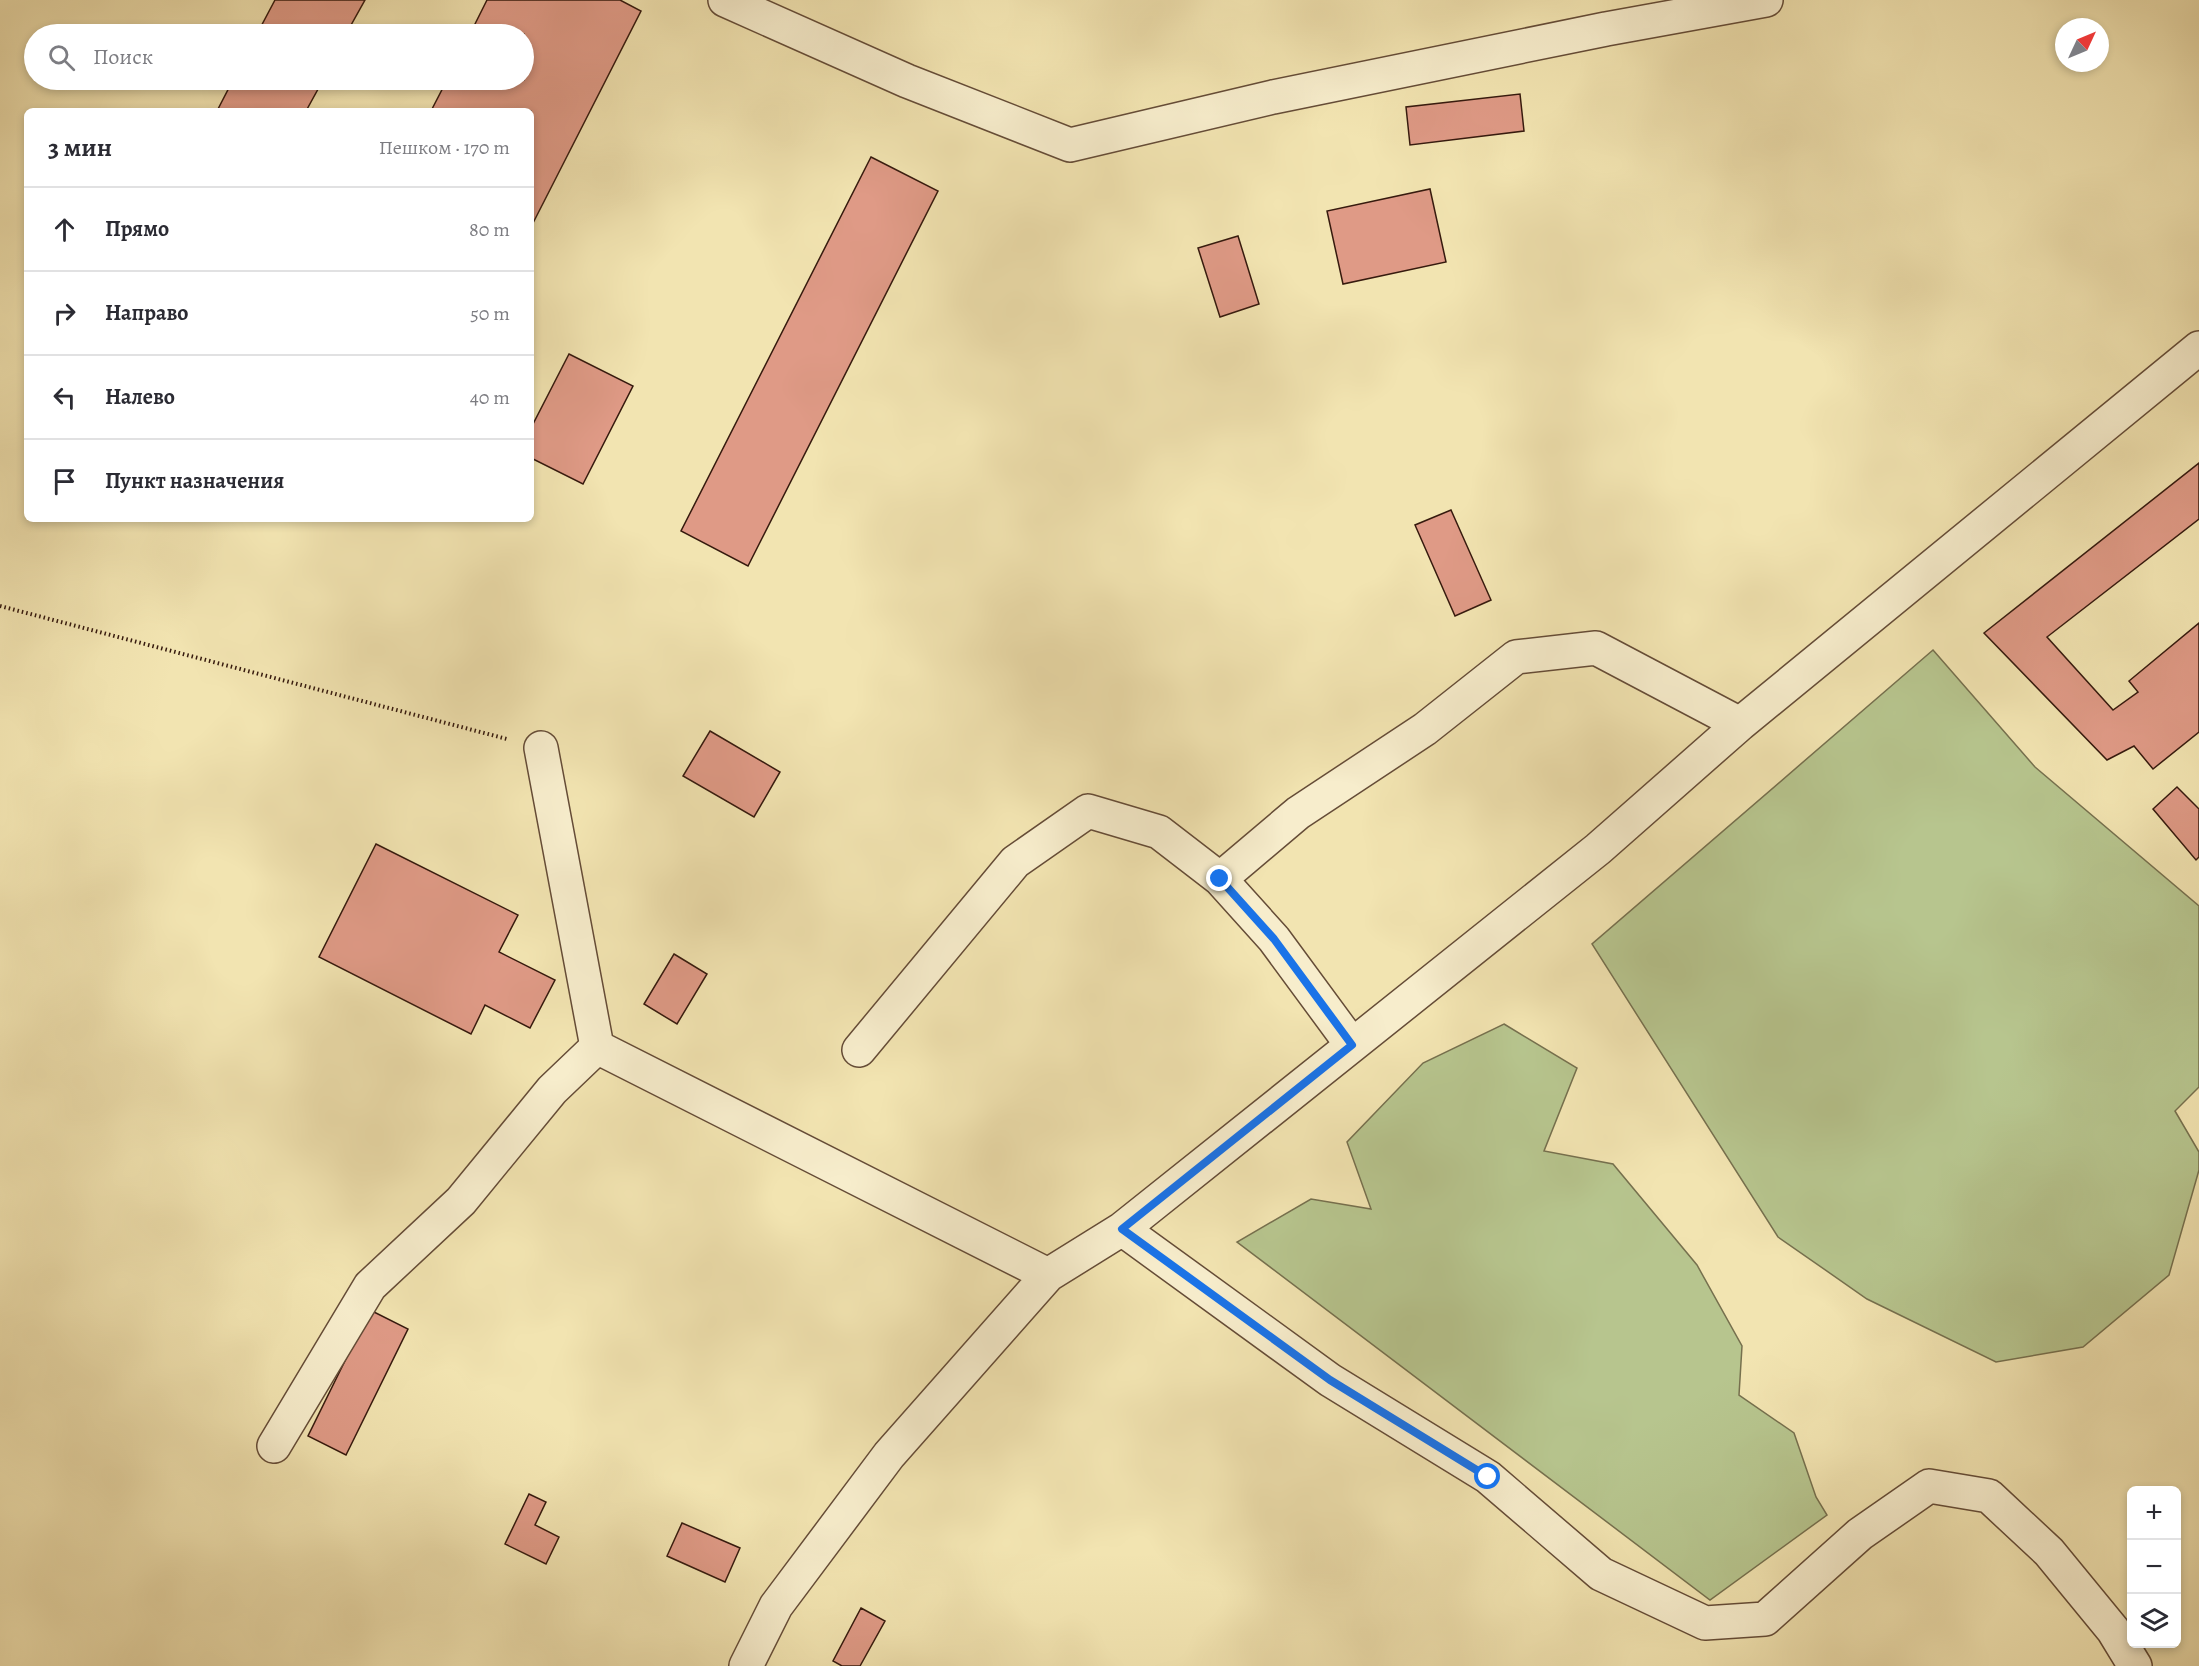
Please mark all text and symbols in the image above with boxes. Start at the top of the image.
north arrow [2055,18,2109,72]
search box [24,24,534,90]
icon: search [45,41,78,74]
text: Поиск [93,42,153,72]
text: 3 мин [48,130,112,165]
text: Пешком · 170 m [379,134,510,161]
icon: ahead [48,213,81,246]
text: Прямо [105,214,169,244]
text: 80 m [469,216,510,243]
icon: right [48,297,81,330]
text: Направо [105,298,188,328]
text: 50 m [470,300,510,327]
icon: left [48,381,81,414]
text: Налево [105,382,175,412]
text: 40 m [470,384,510,411]
icon: arrive [48,465,81,498]
text: Пункт назначения [105,466,284,496]
route end [1206,865,1232,891]
route start [1474,1463,1500,1489]
map controls [2127,1486,2181,1648]
button: + [2127,1486,2181,1540]
button: − [2127,1540,2181,1594]
button: layers [2127,1594,2181,1648]

